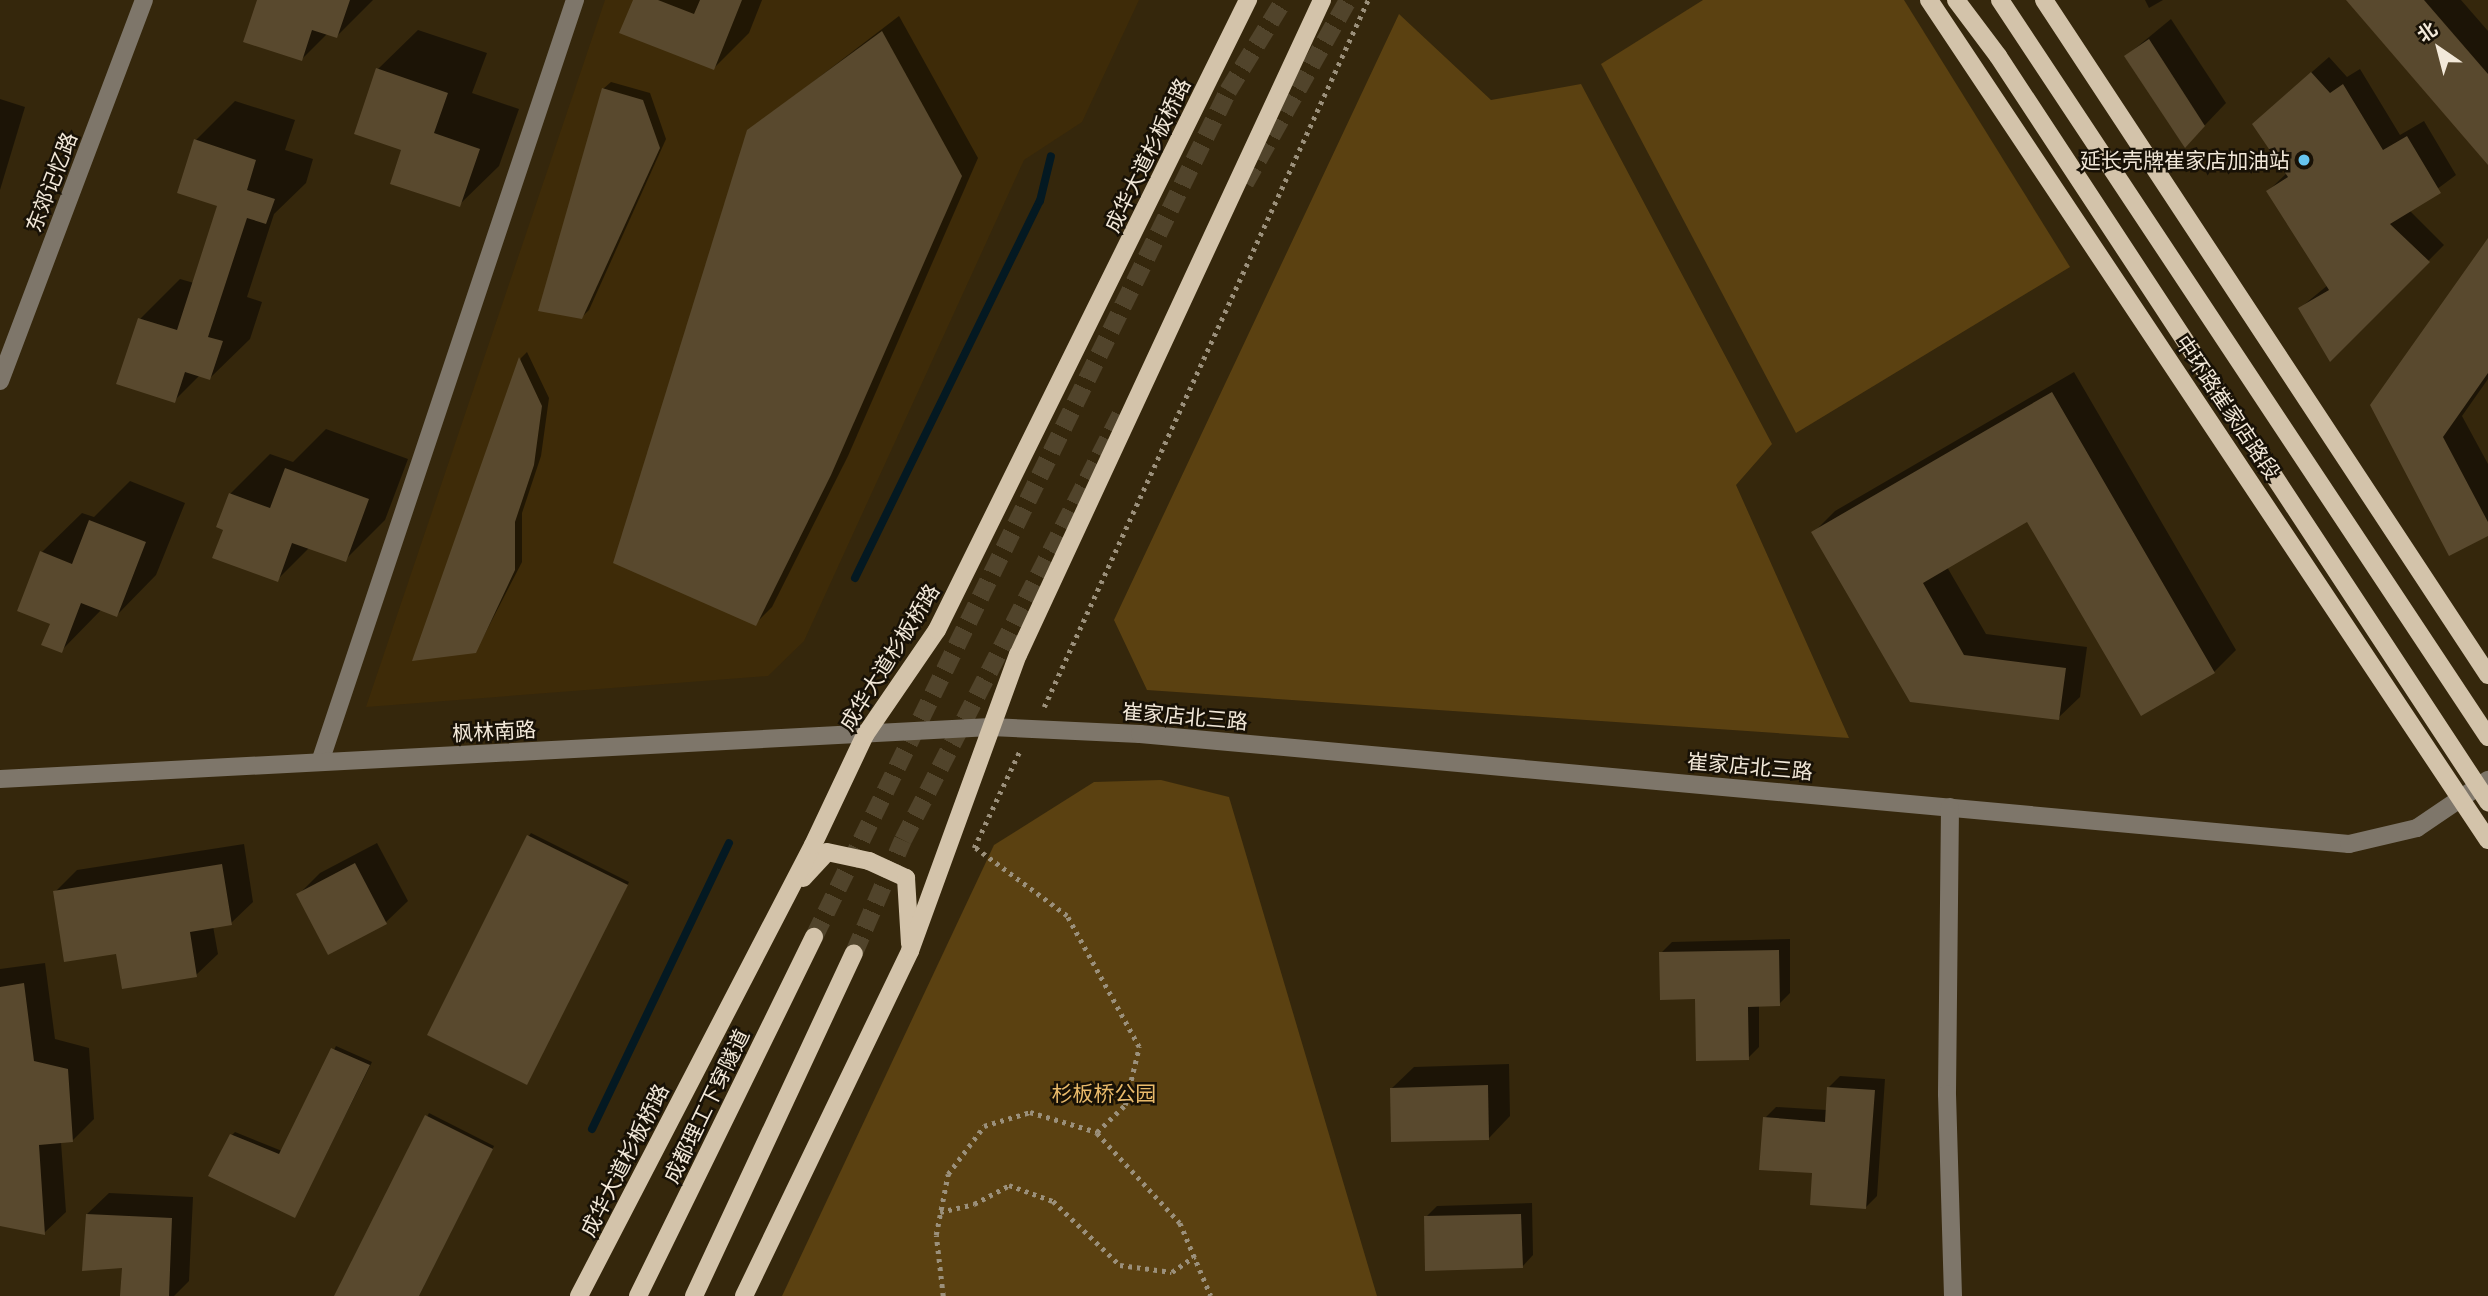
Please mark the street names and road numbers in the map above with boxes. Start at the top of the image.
street label: 成华大道杉板桥路 [1099,74,1195,236]
street label: 东郊记忆路 [20,128,82,236]
street label: 中环路崔家店路段 [2171,330,2285,484]
street label: 成华大道杉板桥路 [834,579,944,735]
street label: 崔家店北三路 [1121,698,1249,734]
street label: 枫林南路 [451,716,537,746]
street label: 崔家店北三路 [1686,748,1814,784]
street label: 成都理工下穿隧道 [658,1025,754,1187]
street label: 成华大道杉板桥路 [575,1079,673,1241]

